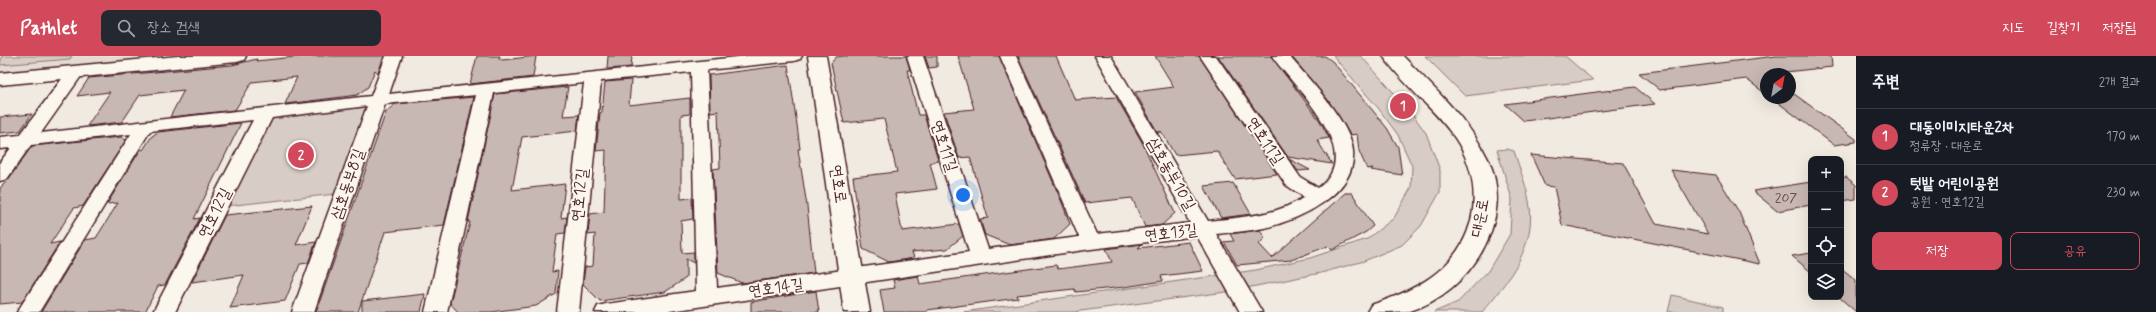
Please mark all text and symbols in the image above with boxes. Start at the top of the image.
search box [101,10,381,46]
text: Pathlet [20,16,77,41]
icon: search [115,17,137,39]
text: 장소 검색 [147,18,200,38]
text: 지도 [2002,19,2024,37]
text: 길찾기 [2046,19,2080,37]
text: 저장됨 [2102,19,2136,37]
north arrow [1760,68,1796,104]
text: 주변 [1872,71,1899,93]
text: 2개 결과 [2099,74,2140,91]
pin: 1 [1390,91,1416,121]
street label: 연호11길 [1241,113,1289,169]
street label: 연호11길 [926,118,962,175]
text: 대동이미지타운2차 [1910,118,2014,138]
text: 1 [1882,128,1888,145]
text: 170 m [2106,128,2140,145]
street label: 삼호동부10길 [1142,134,1200,214]
text: 정류장 · 대운로 [1910,138,1983,155]
pin: 2 [288,140,314,170]
street label: 삼호동부8길 [326,146,370,222]
map controls [1808,156,1844,300]
button: + [1808,156,1844,192]
street label: 연호로 [825,163,851,205]
street label: 연호12길 [567,167,593,223]
text: 텃밭 어린이공원 [1910,174,1999,194]
street label: 연호12길 [193,184,237,242]
text: 2 [1882,184,1888,201]
text: 230 m [2106,184,2140,201]
your location [953,185,973,205]
house number: 207 [1775,189,1798,207]
button: − [1808,192,1844,228]
text: 공원 · 연호12길 [1910,194,1984,211]
street label: 대운로 [1466,197,1494,239]
street label: 연호13길 [1143,219,1199,247]
button: locate [1808,228,1844,264]
button: 저장 [1872,232,2002,270]
button: 공유 [2010,232,2140,270]
button: layers [1808,264,1844,300]
street label: 연호14길 [747,274,805,302]

